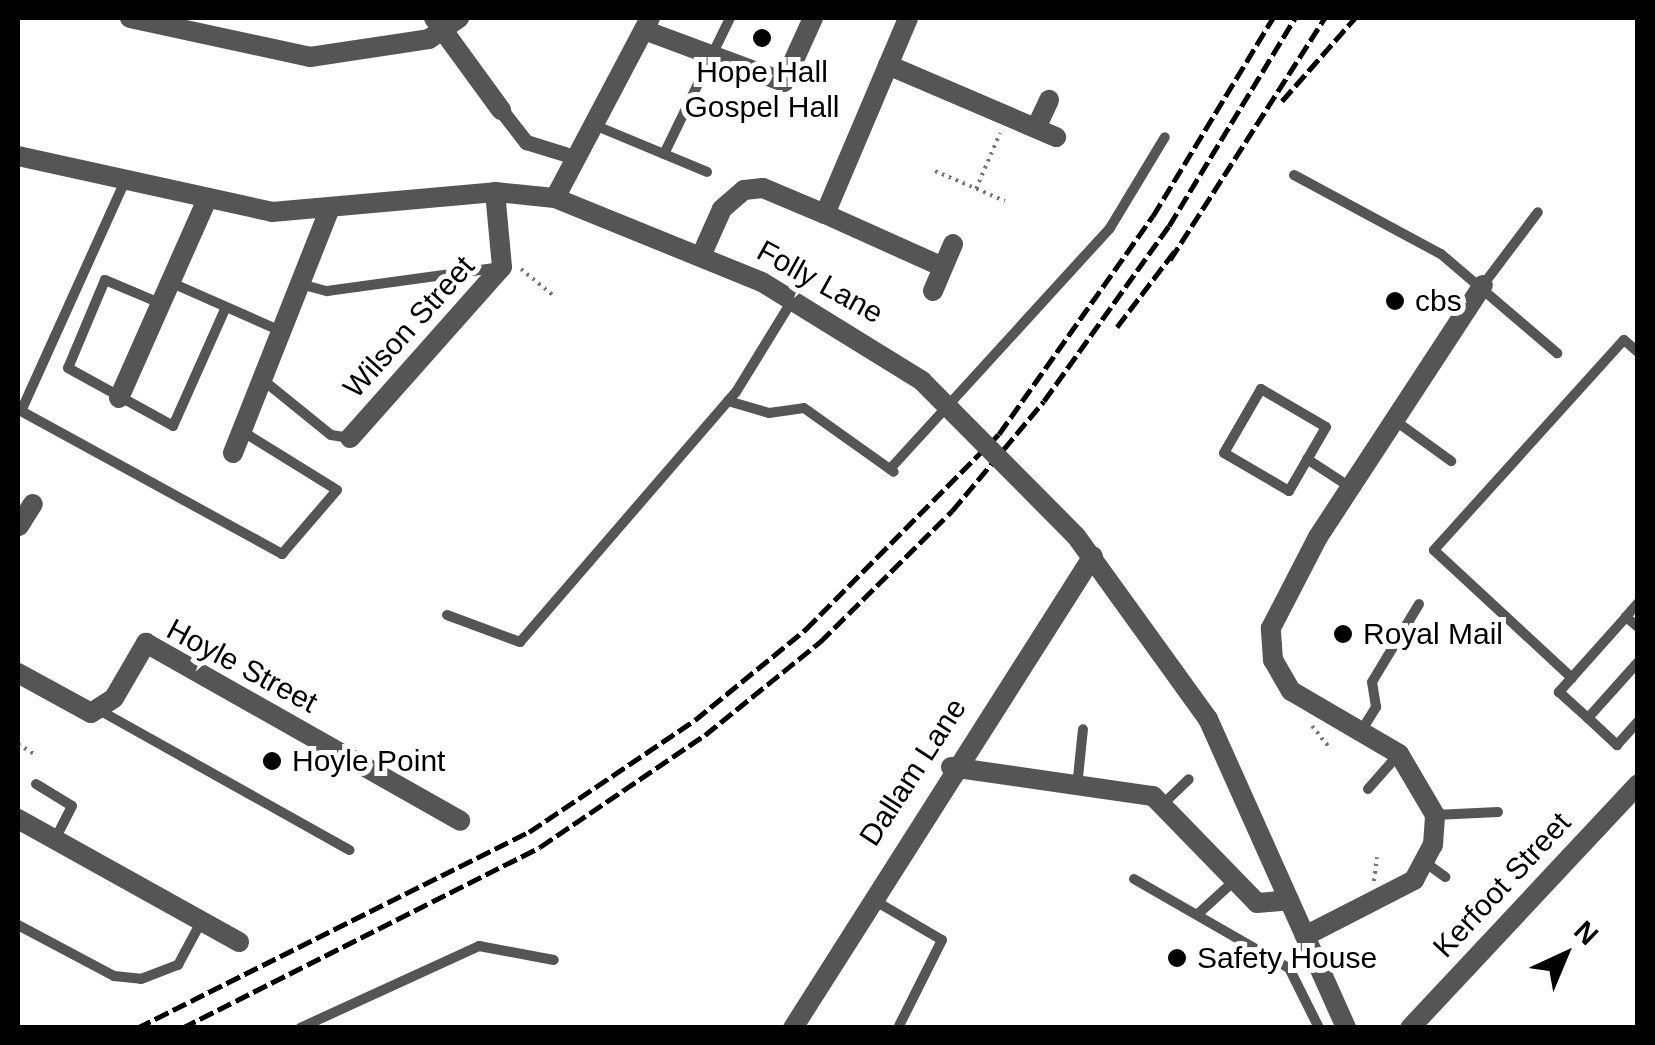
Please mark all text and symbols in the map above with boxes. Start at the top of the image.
marker: Hope Hall Gospel Hall [751,27,773,49]
place label: Hope Hall Gospel Hall [684,54,840,124]
street label: Folly Lane [751,233,889,331]
street label: Wilson Street [336,249,482,405]
place label: cbs [1415,283,1462,319]
marker: cbs [1384,290,1406,312]
street label: Hoyle Street [161,611,323,721]
place label: Royal Mail [1363,616,1503,652]
marker: Royal Mail [1332,623,1354,645]
street label: Dallam Lane [852,692,974,852]
place label: Hoyle Point [292,743,445,779]
marker: Hoyle Point [261,750,283,772]
street label: Kerfoot Street [1426,805,1578,965]
north arrow [1515,905,1615,1005]
text: N [1568,915,1604,951]
place label: Safety House [1197,940,1377,976]
marker: Safety House [1166,947,1188,969]

